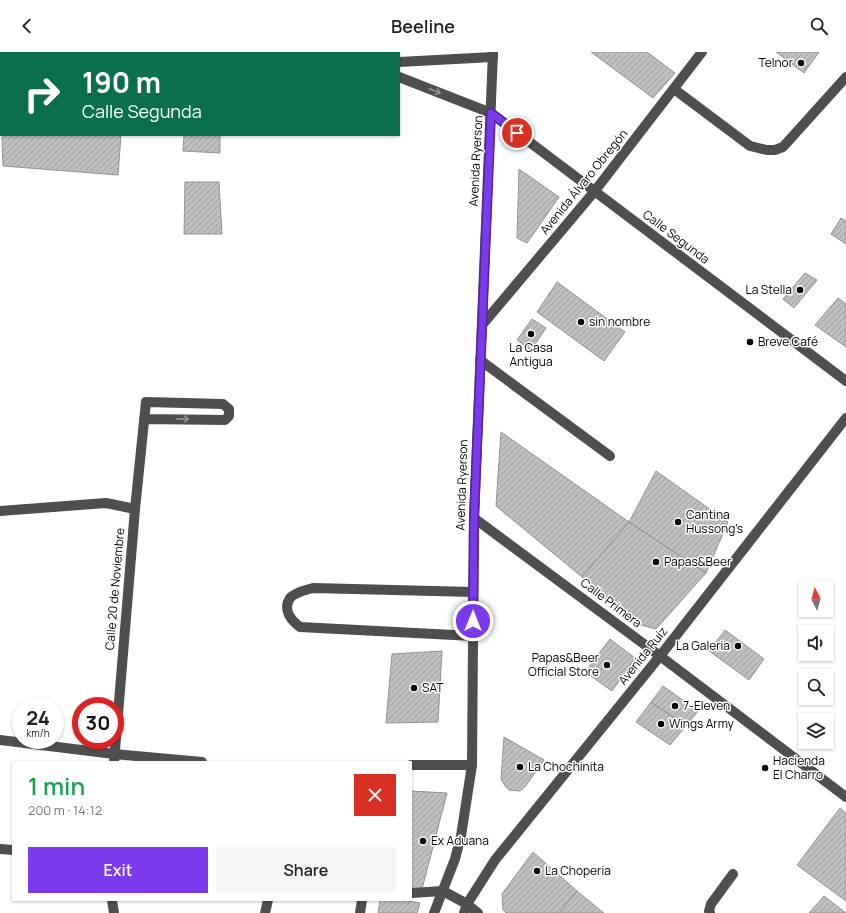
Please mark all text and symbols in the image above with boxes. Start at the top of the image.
text: Beeline [391,14,455,38]
icon: back [16,15,38,37]
icon: search [808,15,830,37]
place label: Telnor [758,54,794,71]
marker: Telnor [796,58,806,68]
text: 190 m [82,63,161,101]
icon: right [16,68,68,120]
one-way arrow [429,88,441,96]
text: Calle Segunda [82,99,202,123]
street label: Avenida Ryerson [465,115,486,207]
pin [500,116,534,150]
icon: arrive [506,122,528,144]
street label: Avenida Álvaro Obregón [536,126,631,238]
street label: Calle Segunda [639,206,713,267]
place label: La Stella [746,281,792,298]
marker: La Stella [795,285,805,295]
place label: sin nombre [589,313,650,330]
marker: sin nombre [576,317,586,327]
marker: La Casa Antigua [526,329,536,339]
place label: Breve Café [758,333,818,350]
marker: Breve Café [745,337,755,347]
place label: La Casa Antigua [509,339,553,370]
one-way arrow [176,416,189,423]
street label: Avenida Ryerson [451,439,472,531]
place label: Cantina Hussong's [686,506,743,537]
marker: Cantina Hussong's [673,517,683,527]
street label: Calle 20 de Noviembre [101,527,128,651]
place label: Papas&Beer [664,553,732,570]
marker: Papas&Beer [651,557,661,567]
street label: Calle Primera [577,574,645,631]
north arrow [798,581,834,617]
map controls [798,581,834,749]
position arrow [452,600,494,642]
street label: Avenida Ruíz [614,623,671,688]
button: sound [798,625,834,661]
place label: La Galeria [676,637,730,654]
marker: La Galeria [733,641,743,651]
place label: Papas&Beer Official Store [528,649,600,680]
marker: Papas&Beer Official Store [602,660,612,670]
button: search [798,669,834,705]
place label: SAT [422,679,444,696]
marker: SAT [409,683,419,693]
speed limit sign: 30 [72,697,124,749]
place label: 7-Eleven [683,697,730,714]
marker: 7-Eleven [670,701,680,711]
text: 24 [26,704,50,731]
button: layers [798,713,834,749]
place label: Wings Army [669,715,735,732]
marker: Wings Army [656,719,666,729]
text: km/h [26,726,50,740]
place label: Hacienda El Charro [773,752,825,783]
place label: La Chochinita [528,758,604,775]
marker: La Chochinita [515,762,525,772]
marker: Hacienda El Charro [760,763,770,773]
text: 1 min [28,769,85,802]
button: close [354,774,396,816]
text: 200 m · 14:12 [28,801,102,819]
place label: Ex Aduana [431,832,489,849]
marker: Ex Aduana [418,836,428,846]
button: Exit [28,847,208,893]
button: Share [216,847,396,893]
place label: La Choperia [545,862,611,879]
marker: La Choperia [532,866,542,876]

